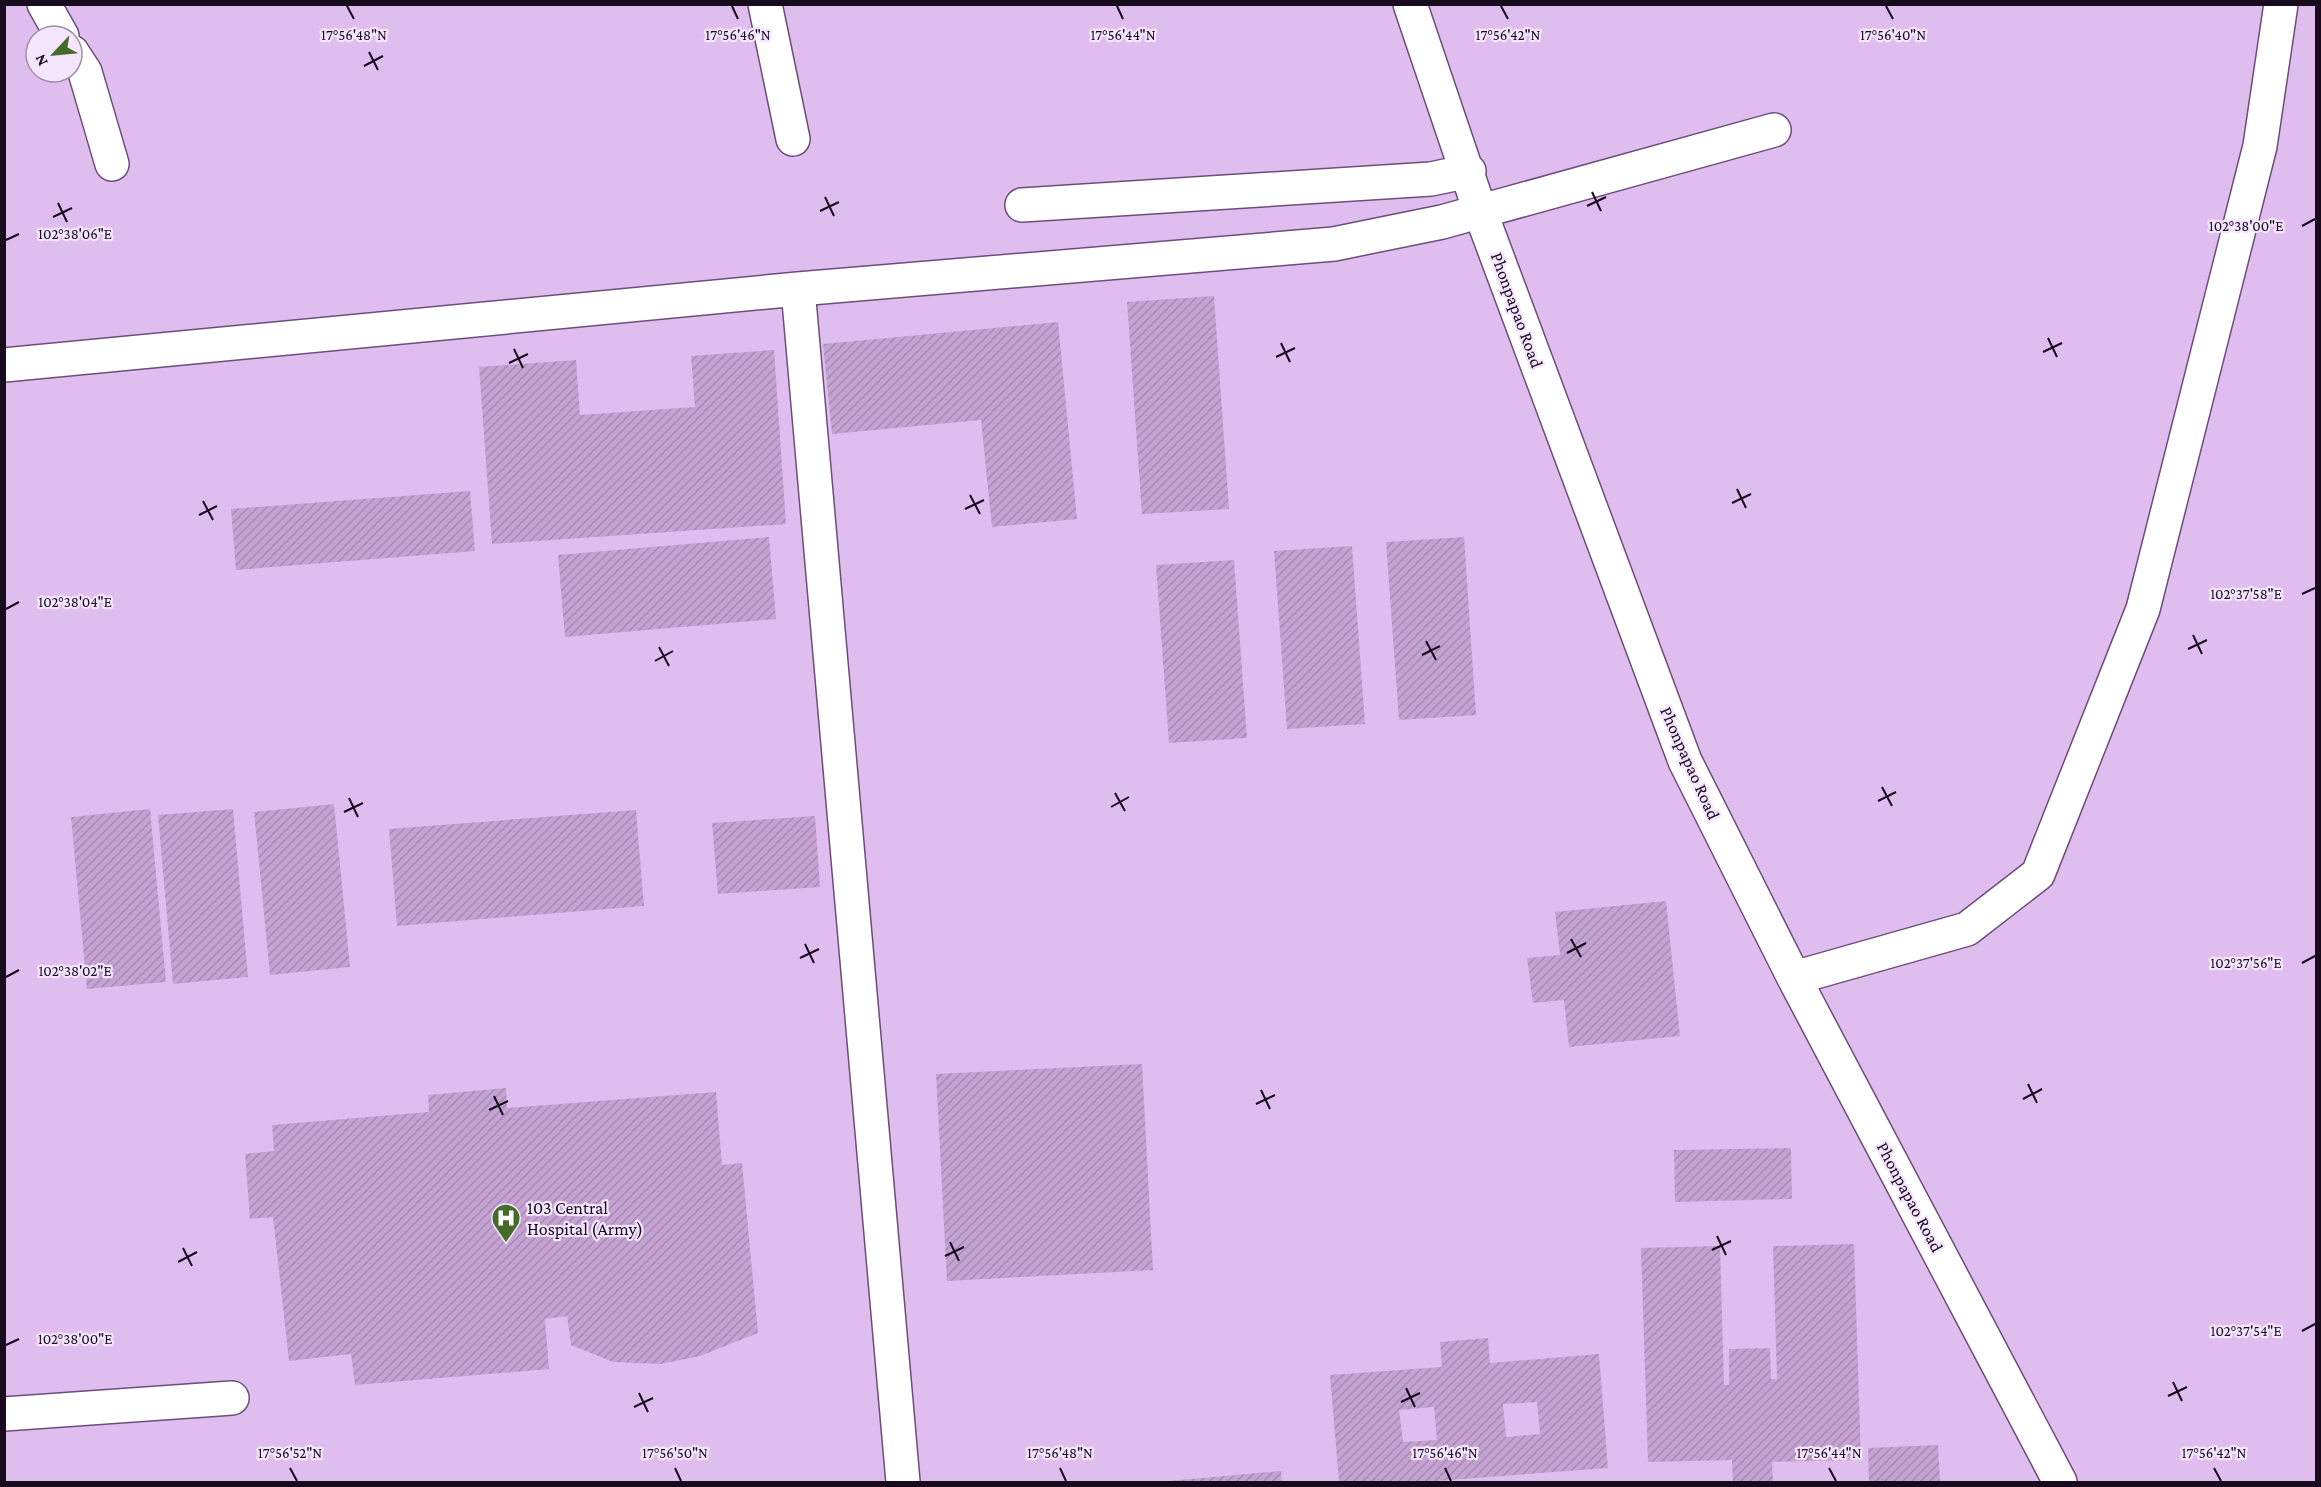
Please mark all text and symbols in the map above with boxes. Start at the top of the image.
north arrow [24,24,84,84]
text: 17°56'48"N [321,27,387,43]
text: 17°56'46"N [705,27,771,43]
text: 17°56'44"N [1090,27,1156,43]
text: 17°56'42"N [1476,27,1541,43]
text: 17°56'40"N [1860,27,1926,43]
text: N [31,52,51,69]
text: 102°38'00"E [2209,218,2283,234]
text: 102°38'06"E [38,226,112,242]
street label: Phonpapao Road [1487,249,1547,371]
text: 102°37'58"E [2210,586,2282,602]
text: 102°38'04"E [38,594,112,610]
street label: Phonpapao Road [1656,703,1724,823]
text: 102°37'56"E [2210,955,2282,971]
text: 102°38'02"E [38,963,112,979]
street label: Phonpapao Road [1873,1139,1948,1256]
place label: 103 Central Hospital (Army) [527,1198,643,1240]
hospital icon: 103 Central Hospital (Army) [490,1202,522,1244]
text: 102°37'54"E [2210,1323,2282,1339]
text: 102°38'00"E [38,1331,112,1347]
text: 17°56'52"N [258,1445,322,1461]
text: 17°56'50"N [642,1445,708,1461]
text: 17°56'48"N [1027,1445,1093,1461]
text: 17°56'46"N [1412,1445,1478,1461]
text: 17°56'44"N [1796,1445,1862,1461]
text: 17°56'42"N [2182,1445,2247,1461]

